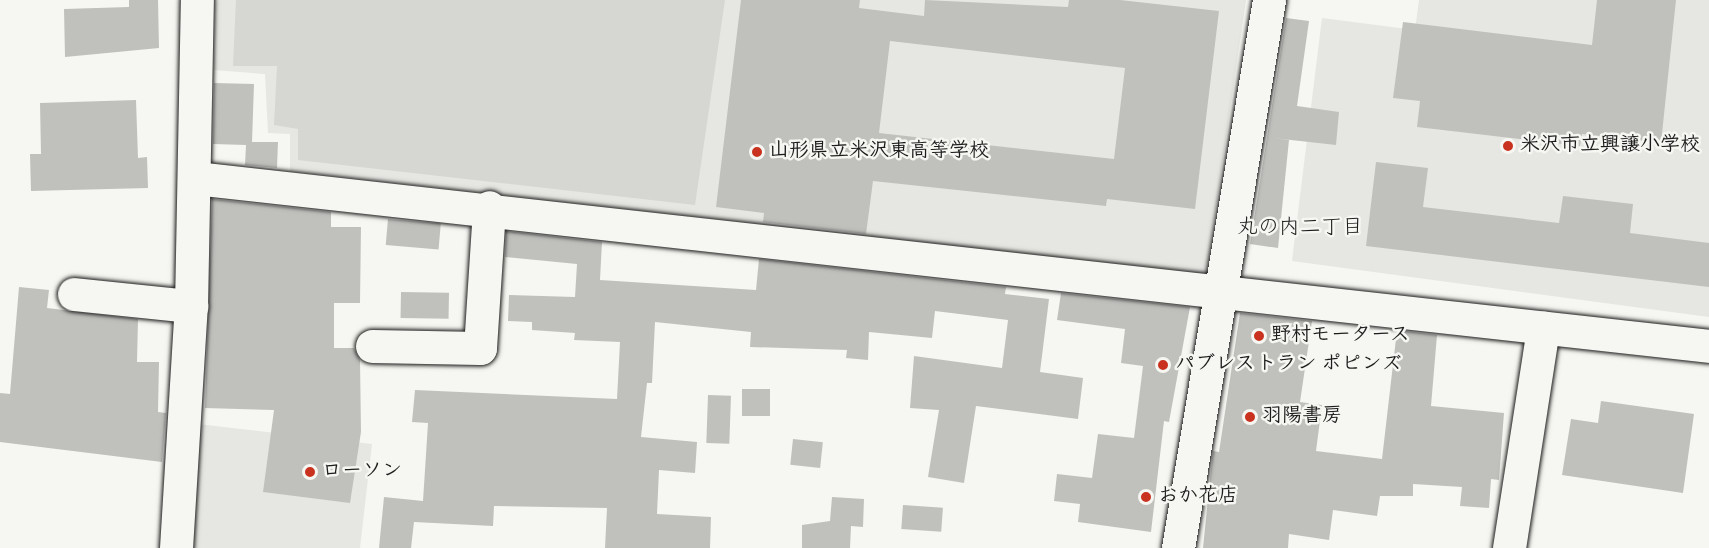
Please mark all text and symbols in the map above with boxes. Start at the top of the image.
place label: 米沢市立興譲小学校 [1520,134,1700,158]
marker: 米沢市立興譲小学校 [1501,139,1515,153]
place label: 山形県立米沢東高等学校 [769,140,989,164]
marker: 山形県立米沢東高等学校 [750,145,764,159]
district label: 丸の内二丁目 [1237,216,1363,242]
place label: 野村モータース [1271,324,1411,348]
marker: 野村モータース [1252,329,1266,343]
place label: パブレストラン ポピンズ [1175,353,1400,377]
marker: パブレストラン ポピンズ [1156,358,1170,372]
place label: 羽陽書房 [1262,405,1342,429]
marker: 羽陽書房 [1243,410,1257,424]
place label: ローソン [322,460,402,484]
marker: ローソン [303,465,317,479]
place label: おか花店 [1158,485,1238,509]
marker: おか花店 [1139,490,1153,504]

